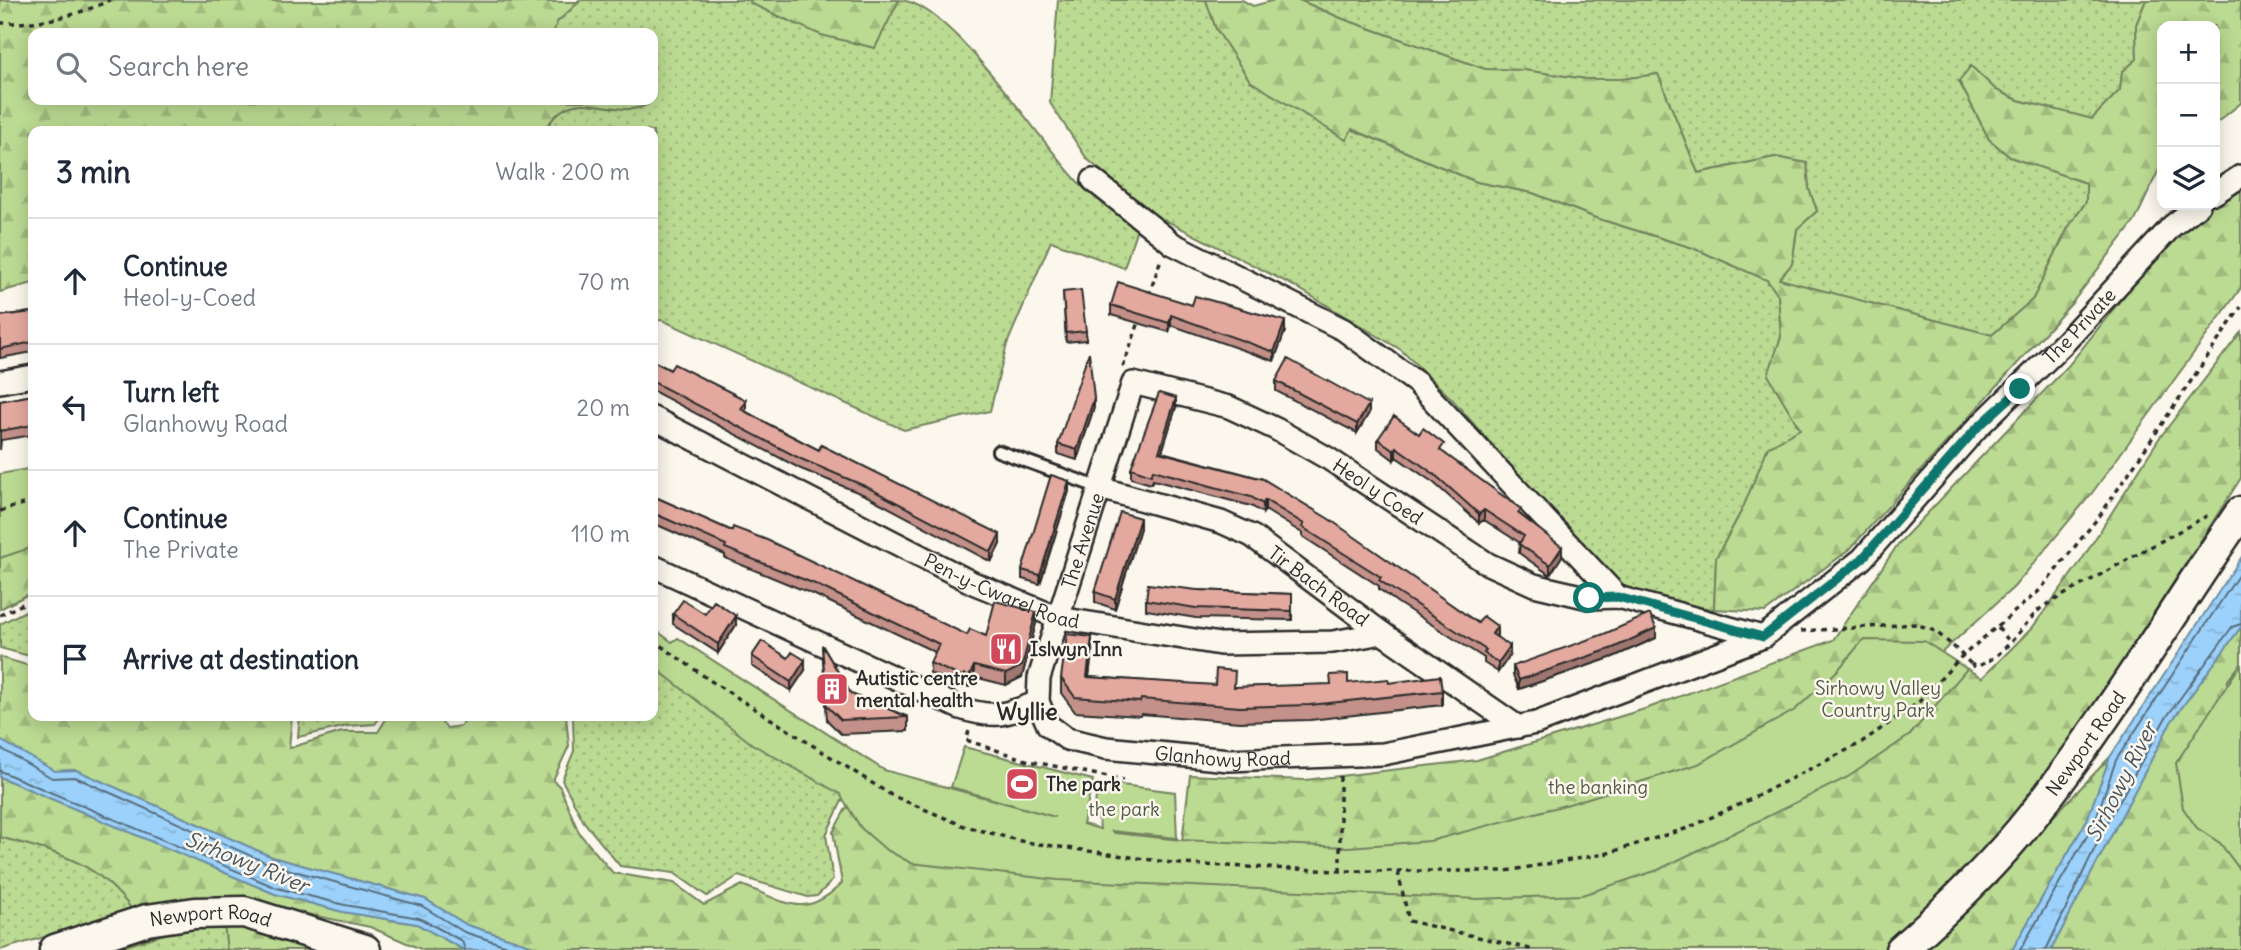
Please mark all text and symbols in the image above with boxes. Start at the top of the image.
map controls [2157,21,2220,210]
button: + [2157,21,2220,84]
search box [28,28,658,105]
icon: search [52,48,90,86]
text: Search here [108,50,249,83]
button: − [2157,84,2220,147]
button: layers [2157,147,2220,210]
text: 3 min [56,153,131,191]
text: Walk · 200 m [495,157,630,186]
text: Continue [123,250,228,283]
icon: ahead [56,262,94,300]
text: 70 m [578,267,630,296]
text: Heol-y-Coed [123,283,256,312]
street label: The Private [2038,283,2121,369]
route end [2004,373,2035,404]
text: Turn left [123,376,219,409]
icon: left [56,388,94,426]
text: 20 m [577,393,630,422]
text: Glanhowy Road [123,409,288,438]
street label: Heol y Coed [1328,453,1428,530]
street label: The Avenue [1056,490,1109,592]
text: Continue [123,502,228,535]
icon: ahead [56,514,94,552]
text: 110 m [571,519,630,548]
text: The Private [123,535,239,564]
street label: Tir Bach Road [1264,540,1374,631]
street label: Pen-y-Cwarel Road [920,548,1081,633]
route start [1573,582,1604,613]
restaurant icon: Islwyn Inn [987,630,1025,668]
place label: Islwyn Inn [1030,637,1123,661]
icon: arrive [56,640,94,678]
text: Arrive at destination [123,643,359,676]
place label: Autistic centre mental health [856,666,978,712]
building icon: Autistic centre mental health [813,670,851,708]
park label: Sirhowy Valley Country Park [1815,676,1941,722]
street label: Newport Road [2040,686,2131,801]
district label: Wyllie [996,697,1058,726]
water label: Sirhowy River [2079,716,2164,846]
street label: Glanhowy Road [1154,741,1291,772]
sports icon: The park [1003,765,1041,803]
place label: The park [1046,772,1121,796]
park label: the banking [1548,775,1648,799]
park label: the park [1088,797,1160,821]
water label: Sirhowy River [181,825,315,900]
street label: Newport Road [148,899,275,932]

